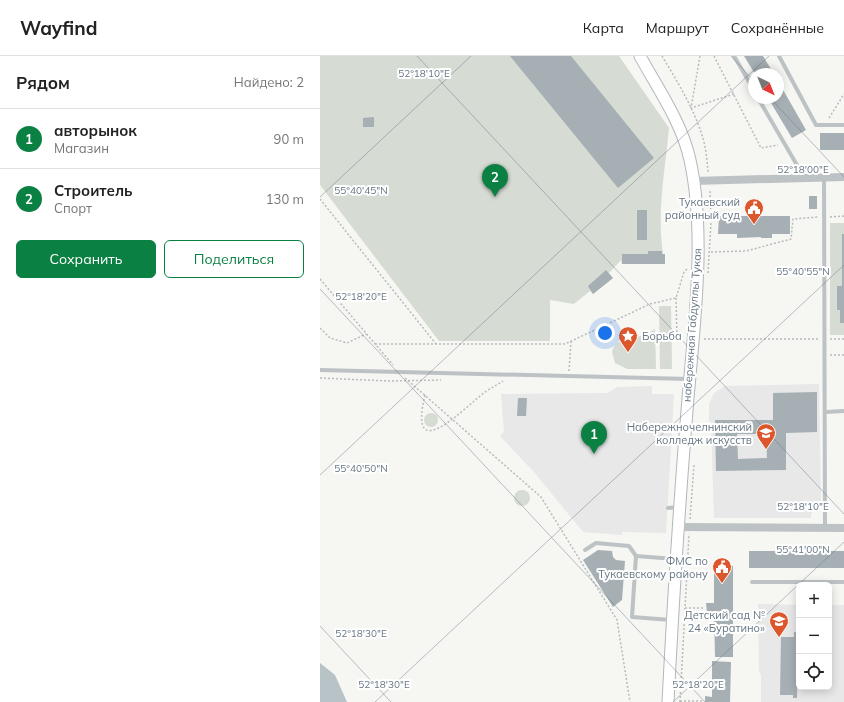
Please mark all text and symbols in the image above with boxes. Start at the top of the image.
text: Wayfind [20,16,97,40]
text: Карта [583,19,624,37]
text: Маршрут [646,19,709,37]
text: Сохранённые [731,19,824,37]
text: 52°18'10"E [398,67,450,80]
north arrow [748,68,784,104]
text: Рядом [16,72,70,93]
text: Найдено: 2 [234,74,304,90]
text: авторынок [54,121,137,140]
text: 1 [25,131,33,147]
text: 90 m [274,131,304,147]
text: Магазин [54,140,109,156]
text: 52°18'00"E [777,163,829,176]
pin: 2 [482,164,508,197]
text: Строитель [54,181,133,200]
text: 55°40'45"N [334,184,388,197]
text: 2 [25,191,33,207]
text: 130 m [266,191,304,207]
place label: Тукаевский районный суд [665,195,740,222]
public building icon: Тукаевский районный суд [743,197,765,225]
text: Спорт [54,200,92,216]
button: Сохранить [16,240,156,278]
button: Поделиться [164,240,304,278]
street label: набережная Габдуллы Тукая [680,248,704,402]
text: 55°40'55"N [776,265,830,278]
text: 52°18'20"E [335,290,387,303]
your location [595,323,615,343]
place icon: Борьба [617,325,639,353]
place label: Борьба [642,329,682,343]
place label: Набережночелнинский колледж искусств [627,420,752,447]
pin: 1 [581,421,607,454]
school or university icon: Набережночелнинский колледж искусств [755,422,777,450]
text: 55°40'50"N [334,462,388,475]
text: 52°18'10"E [777,500,829,513]
text: 55°41'00"N [776,543,830,556]
place label: ФМС по Тукаевскому району [598,554,708,581]
public building icon: ФМС по Тукаевскому району [711,556,733,584]
map controls [796,582,832,690]
button: + [796,582,832,618]
place label: Детский сад № 24 «Буратино» [684,608,765,635]
school or university icon: Детский сад № 24 «Буратино» [768,610,790,638]
button: − [796,618,832,654]
text: 52°18'30"E [335,627,387,640]
button: locate [796,654,832,690]
text: 52°18'30"E [358,678,410,691]
text: 52°18'20"E [672,678,724,691]

